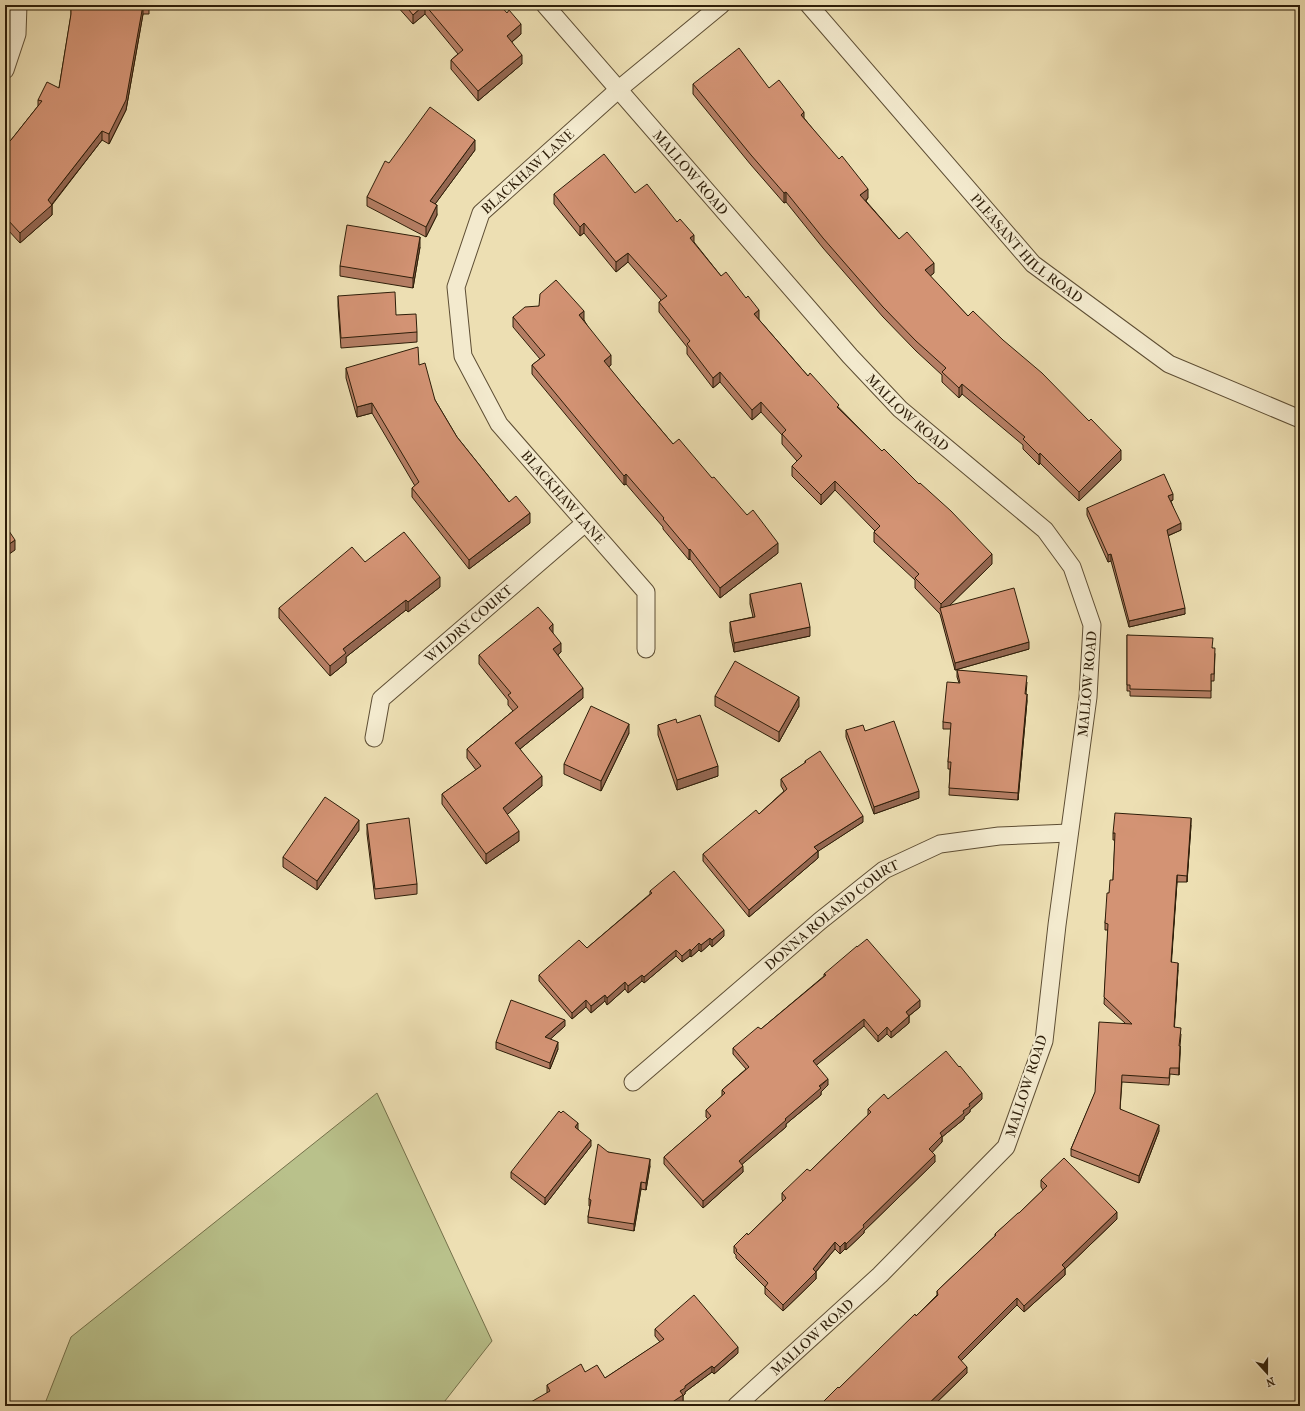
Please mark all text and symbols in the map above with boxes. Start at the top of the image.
street label: BLACKHAW LANE [478,125,578,218]
street label: MALLOW ROAD [649,127,732,219]
street label: PLEASANT HILL ROAD [967,190,1086,307]
street label: MALLOW ROAD [862,371,953,455]
street label: BLACKHAW LANE [517,447,608,548]
street label: WILDRY COURT [421,581,517,667]
street label: MALLOW ROAD [1074,630,1101,738]
street label: DONNA ROLAND COURT [761,856,902,974]
street label: MALLOW ROAD [1002,1033,1051,1139]
street label: MALLOW ROAD [767,1295,858,1379]
north arrow [1247,1353,1287,1393]
text: N [1264,1374,1277,1390]

